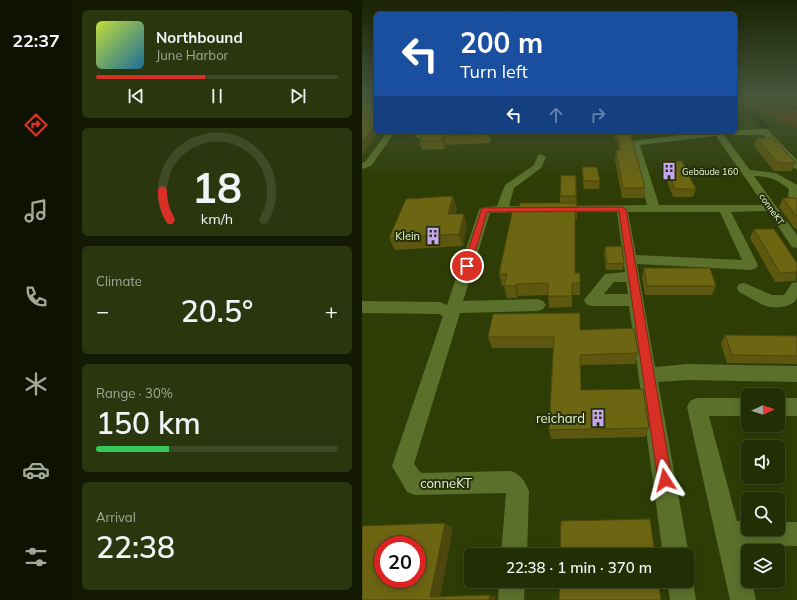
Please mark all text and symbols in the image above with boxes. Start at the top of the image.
text: 200 m [460,25,543,60]
text: Northbound [156,28,243,47]
icon: left [394,28,446,80]
text: 22:37 [12,29,60,52]
text: June Harbor [156,47,228,63]
text: Turn left [460,60,528,83]
icon: previous [125,85,147,107]
icon: pause [206,85,228,107]
icon: next [287,85,309,107]
icon: left [503,104,525,126]
icon: ahead [545,104,567,126]
icon: right [587,104,609,126]
icon: directions [22,111,50,139]
text: 18 [192,161,242,213]
building icon: Gebäude 160 [659,161,679,181]
place label: Gebäude 160 [682,166,738,177]
street label: conneKT [757,191,787,227]
icon: music [22,197,50,225]
text: km/h [201,210,233,228]
building icon: Klein [423,226,443,246]
place label: Klein [395,229,420,243]
pin [450,249,484,283]
icon: arrive [456,255,478,277]
text: Climate [96,273,142,289]
icon: phone [22,283,50,311]
text: 20.5° [181,292,253,330]
text: − [96,297,109,325]
text: + [325,297,338,325]
icon: climate [22,370,50,398]
text: Range · 30% [96,385,173,401]
north arrow [741,388,785,432]
map controls [741,388,785,588]
text: 150 km [96,404,201,442]
building icon: reichard [588,408,608,428]
place label: reichard [536,410,585,426]
button: sound [741,440,785,484]
icon: car [22,456,50,484]
position arrow [644,459,686,501]
street label: conneKT [420,475,472,491]
button: search [741,492,785,536]
text: Arrival [96,509,136,525]
text: 22:38 [96,528,175,566]
speed limit sign: 20 [374,536,426,588]
icon: filters [22,543,50,571]
button: layers [741,544,785,588]
text: 22:38 · 1 min · 370 m [506,558,652,577]

